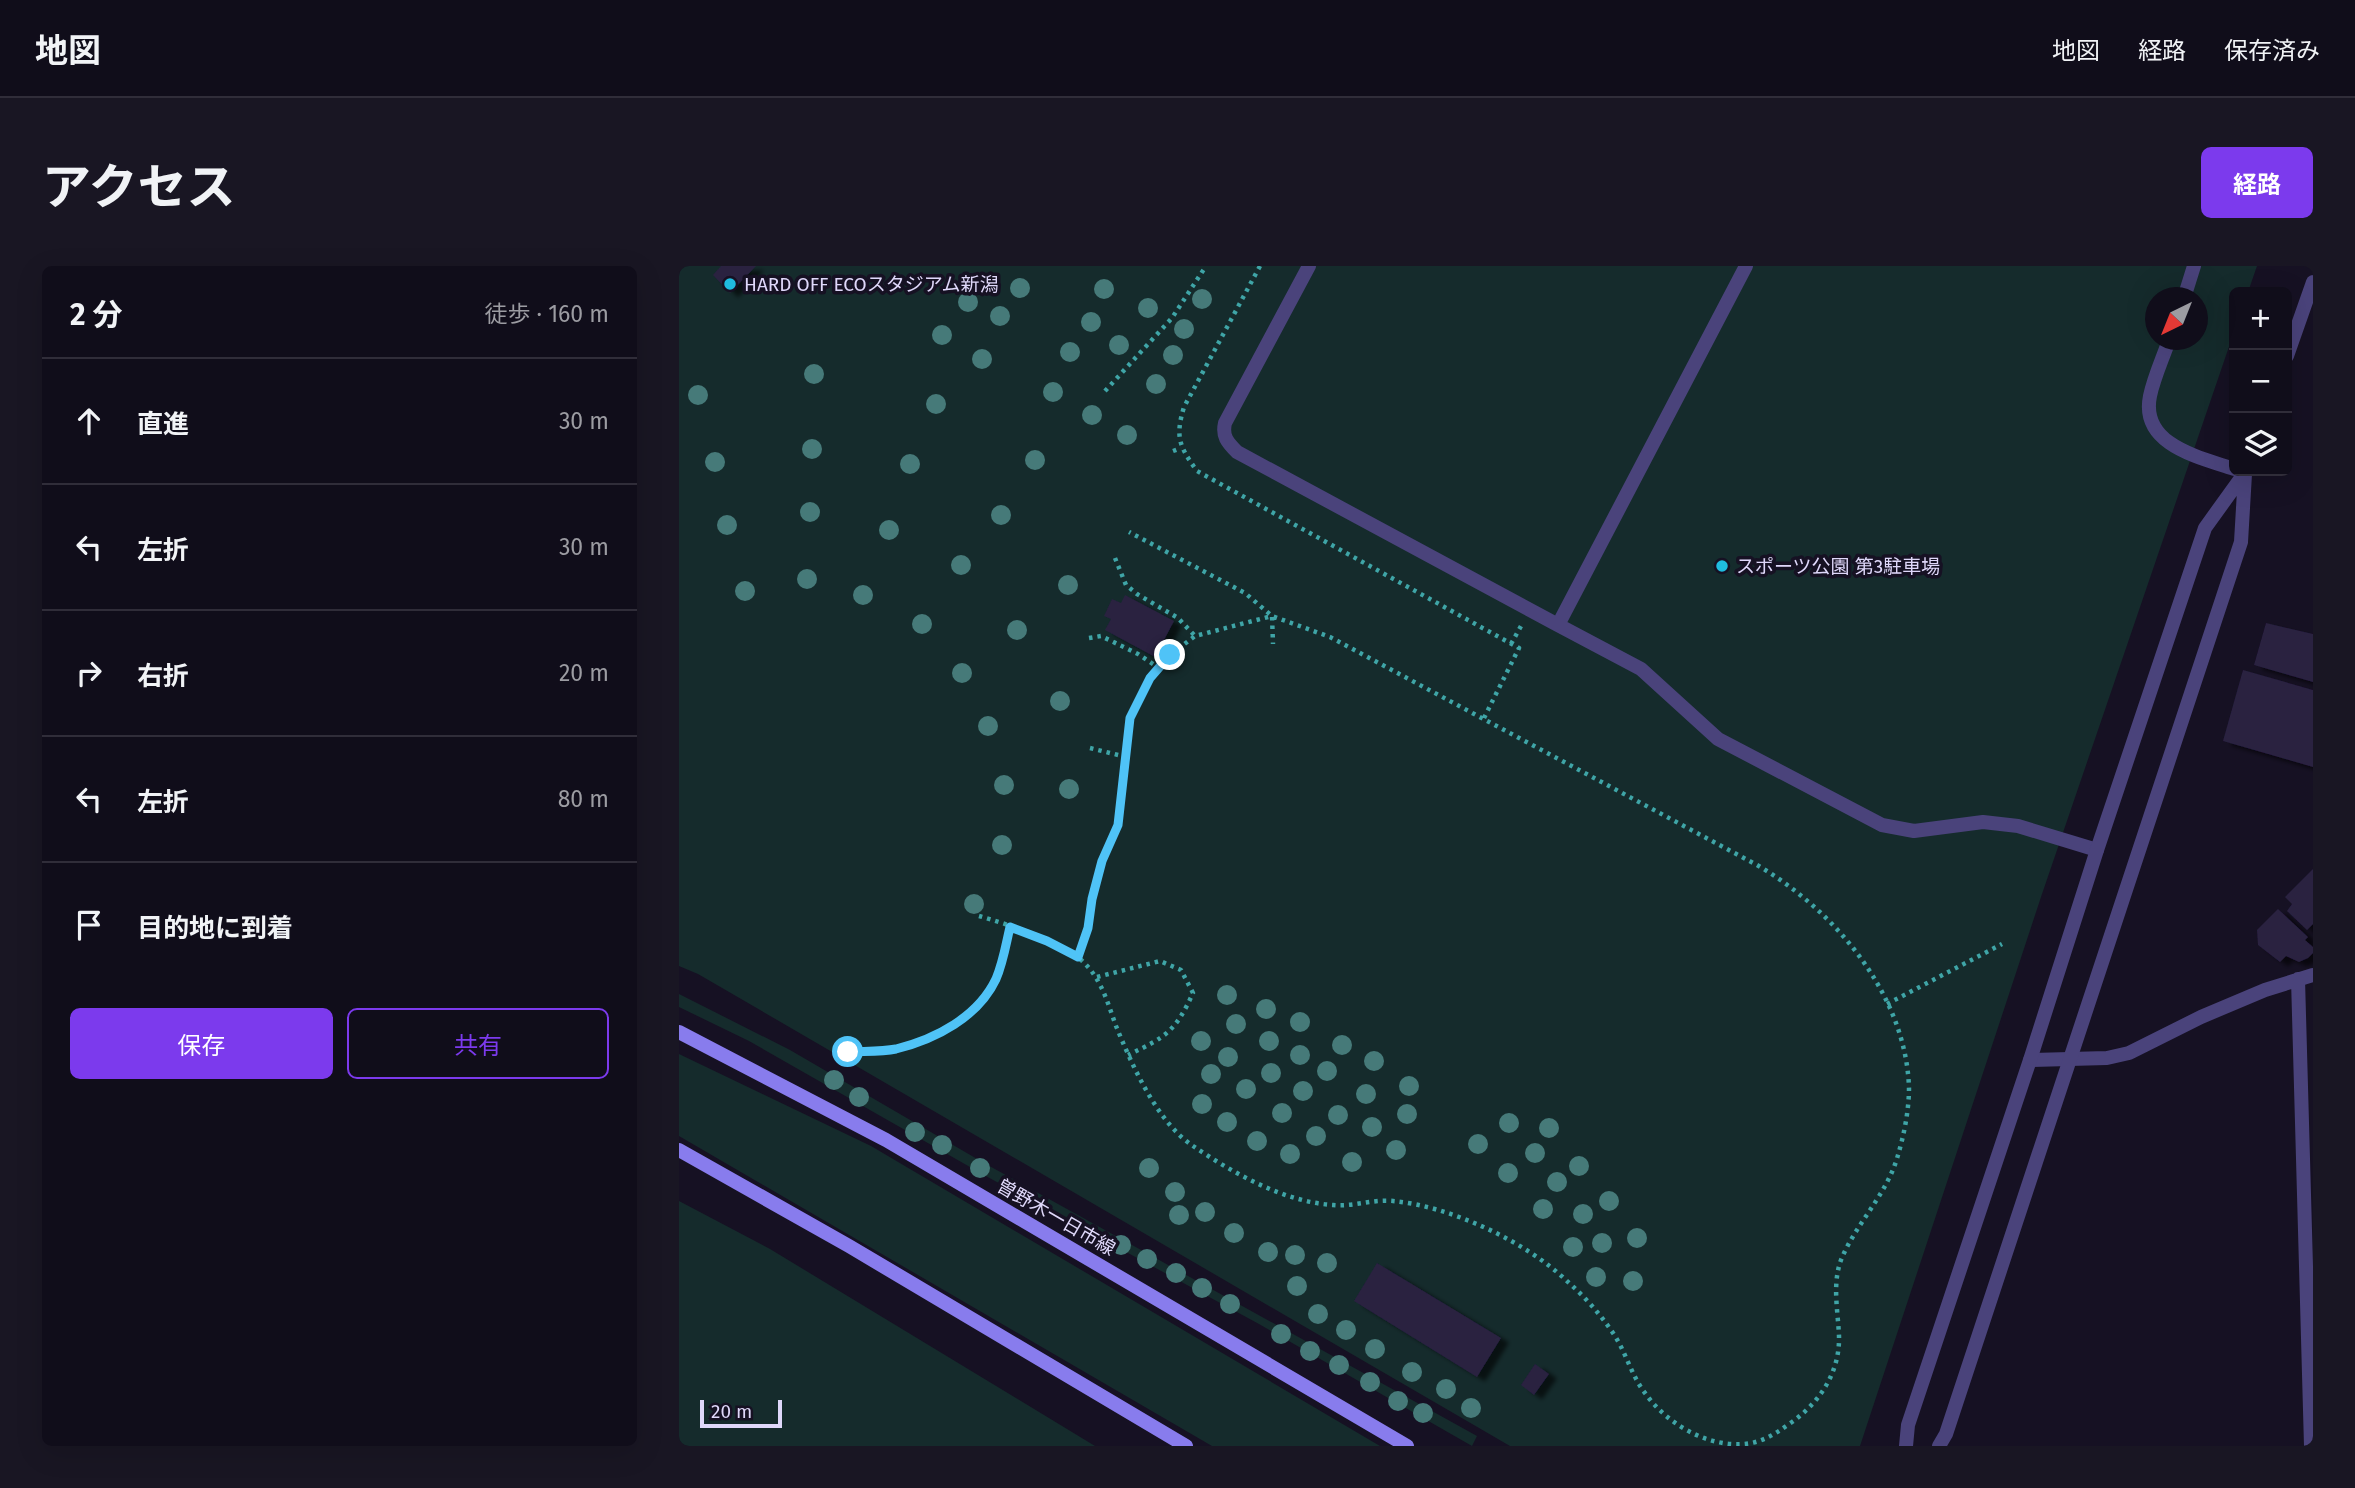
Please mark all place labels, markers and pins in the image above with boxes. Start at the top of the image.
place label: HARD OFF ECOスタジアム新潟 [744,273,998,296]
marker: HARD OFF ECOスタジアム新潟 [722,276,738,292]
place label: スポーツ公園 第3駐車場 [1736,555,1940,578]
marker: スポーツ公園 第3駐車場 [1714,558,1730,574]

